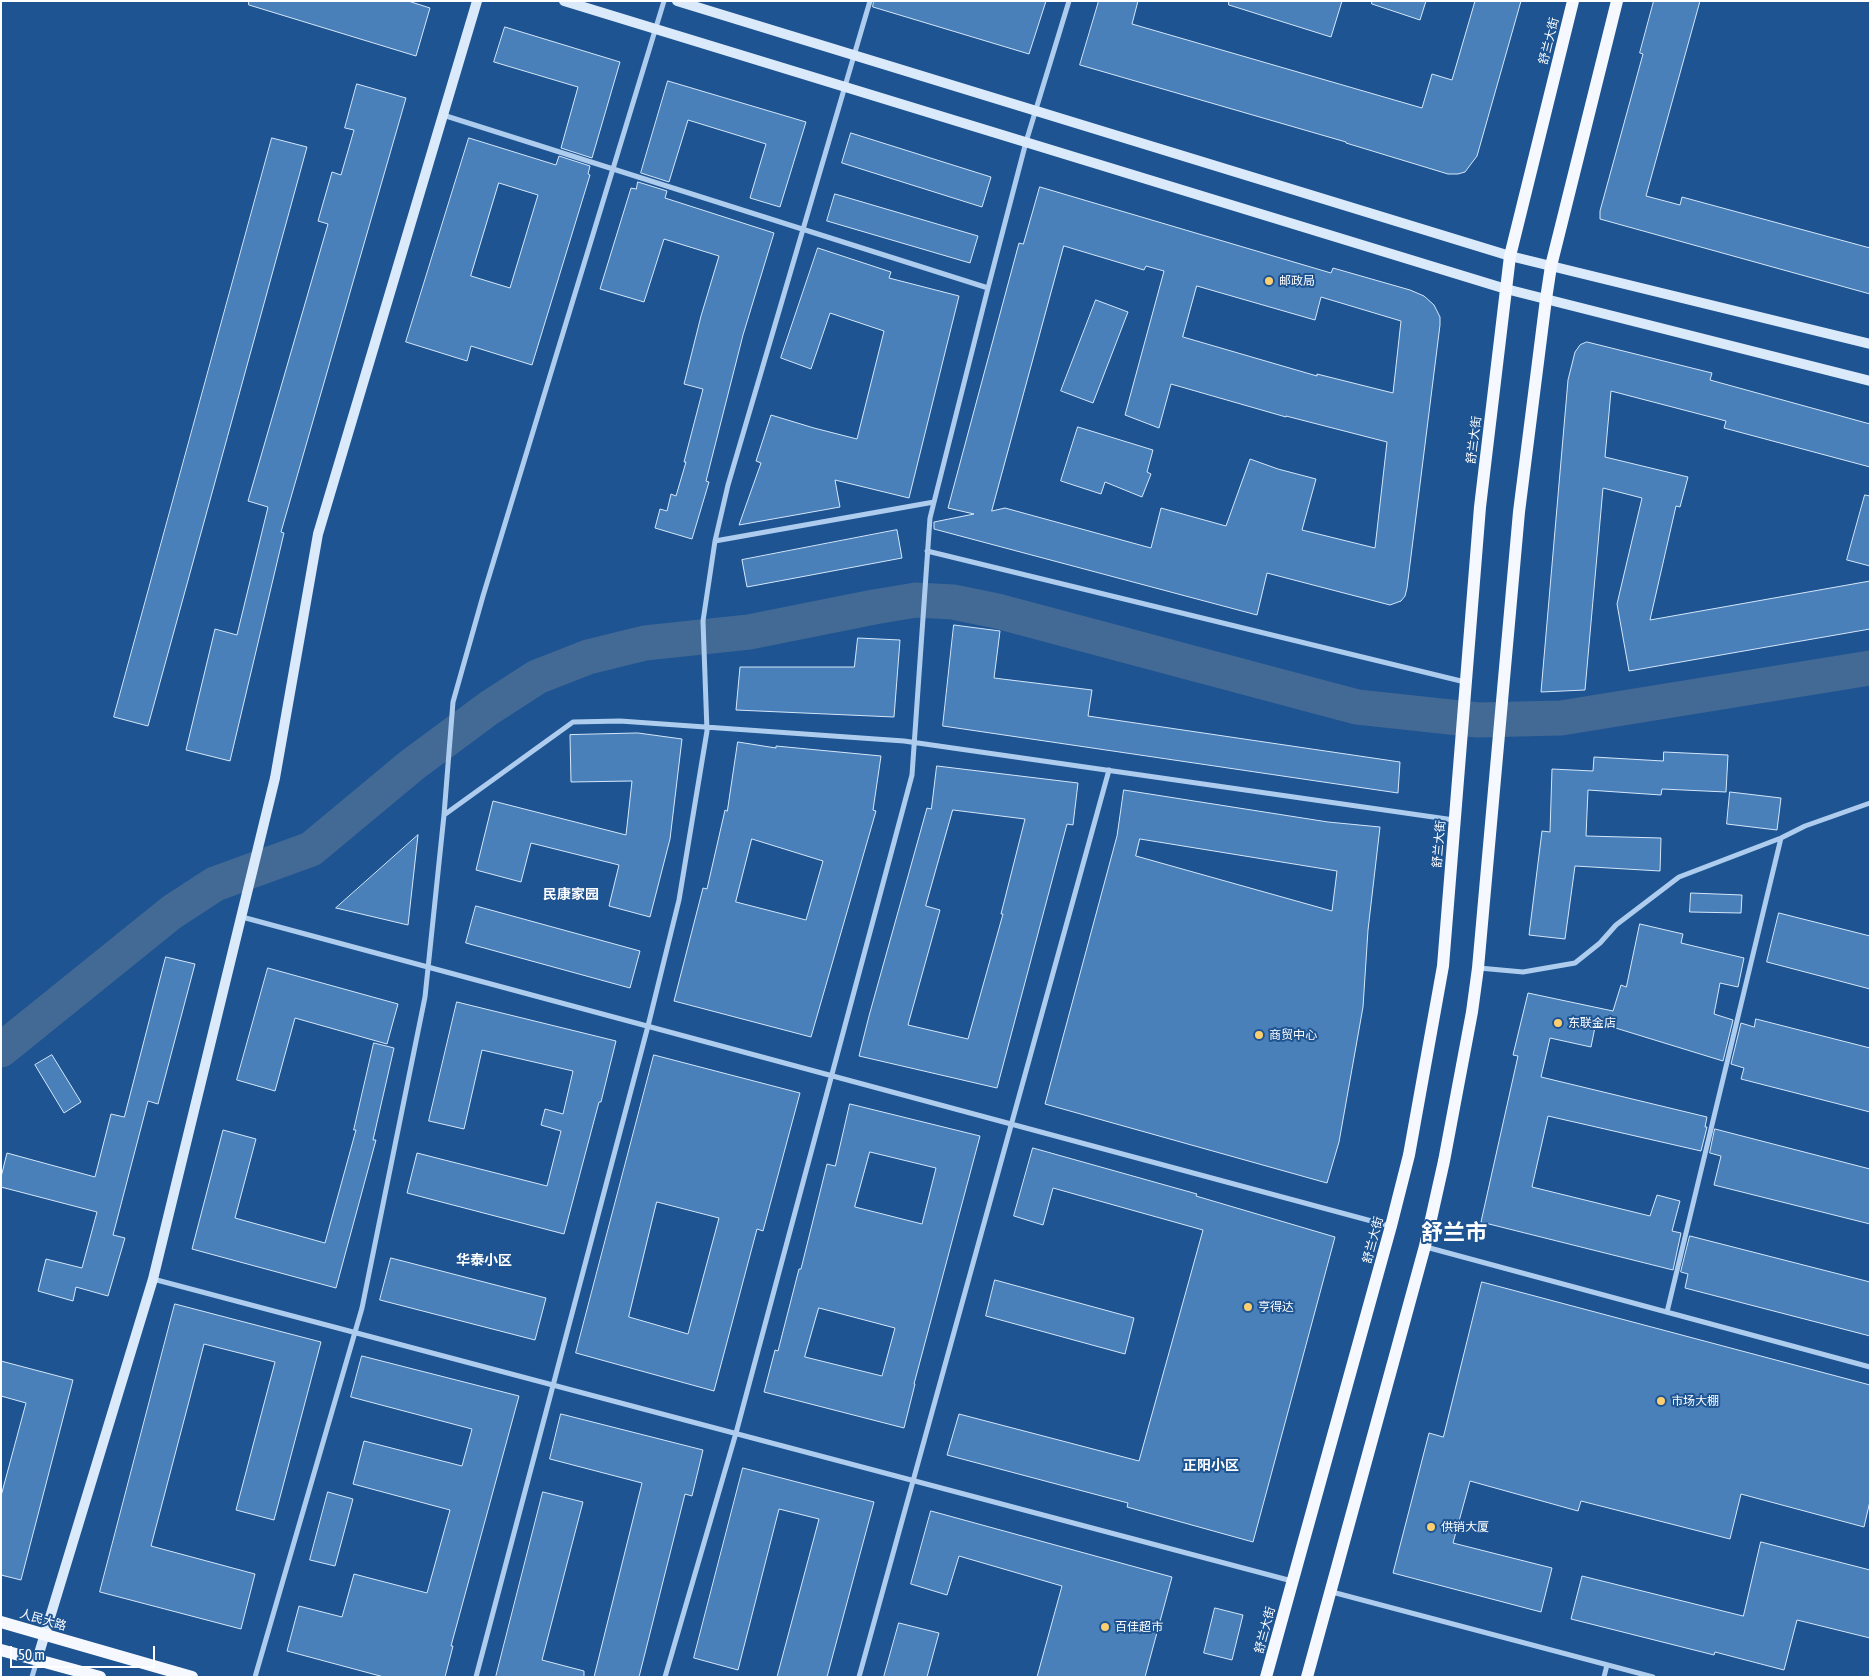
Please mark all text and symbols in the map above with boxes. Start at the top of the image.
street label: 舒兰大街 [1536,16,1562,66]
place label: 邮政局 [1279,274,1315,288]
marker: 邮政局 [1263,275,1275,287]
street label: 舒兰大街 [1464,415,1484,465]
street label: 舒兰大街 [1430,819,1448,869]
district label: 民康家园 [543,887,599,903]
place label: 东联金店 [1568,1016,1616,1030]
marker: 东联金店 [1552,1017,1564,1029]
place label: 商贸中心 [1269,1028,1317,1042]
marker: 商贸中心 [1253,1029,1265,1041]
street label: 舒兰大街 [1360,1215,1386,1265]
district label: 舒兰市 [1421,1220,1487,1246]
district label: 华泰小区 [456,1253,512,1269]
place label: 亨得达 [1258,1300,1294,1314]
marker: 亨得达 [1242,1301,1254,1313]
place label: 市场大棚 [1671,1394,1719,1408]
marker: 市场大棚 [1655,1395,1667,1407]
district label: 正阳小区 [1183,1458,1239,1474]
place label: 供销大厦 [1441,1520,1489,1534]
marker: 供销大厦 [1425,1521,1437,1533]
street label: 舒兰大街 [1252,1605,1278,1655]
street label: 人民大路 [18,1606,68,1634]
place label: 百佳超市 [1115,1620,1163,1634]
marker: 百佳超市 [1099,1621,1111,1633]
scale bar [12,1636,158,1668]
text: 50 m [18,1646,45,1663]

